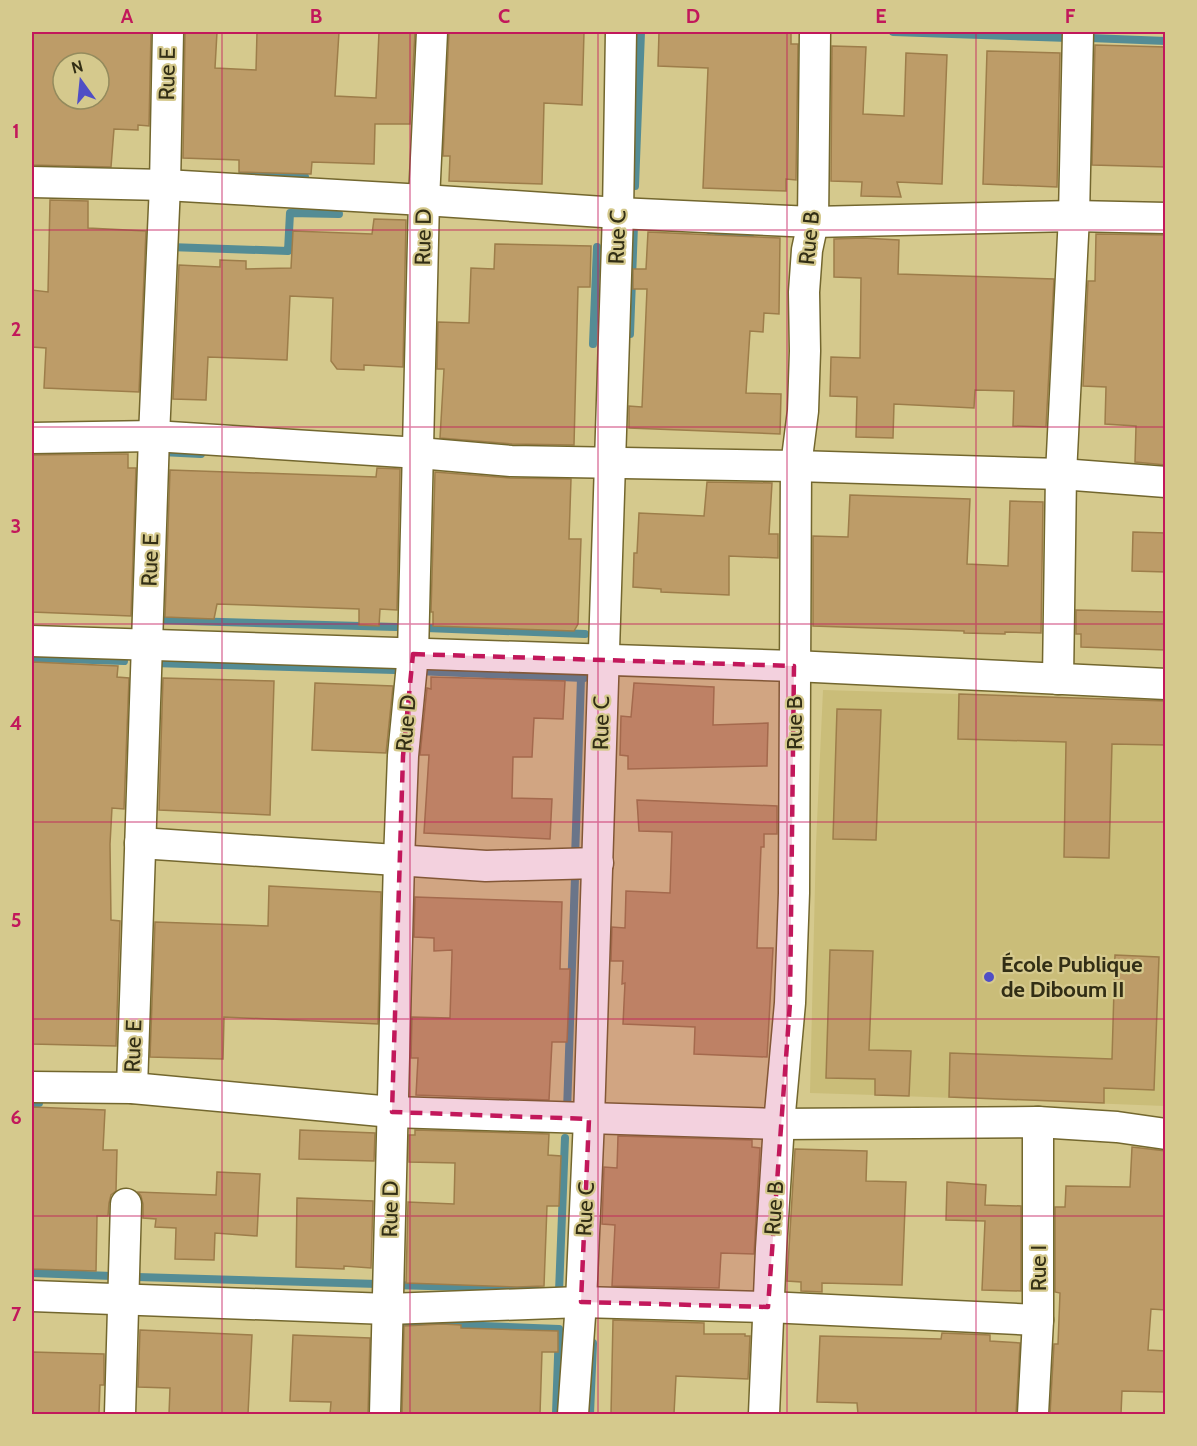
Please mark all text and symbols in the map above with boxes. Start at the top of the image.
text: A [121,4,134,28]
text: B [310,4,322,28]
text: C [498,4,510,28]
text: D [686,4,700,28]
text: E [875,4,887,28]
text: F [1065,4,1076,28]
street label: Rue E [153,47,181,101]
north arrow [51,51,111,111]
text: N [69,56,85,78]
text: 1 [12,119,20,143]
street label: Rue D [409,208,437,266]
street label: Rue C [603,209,631,265]
street label: Rue B [793,210,825,266]
text: 2 [11,317,21,341]
text: 3 [11,514,21,538]
street label: Rue E [136,533,164,587]
street label: Rue D [390,694,422,752]
street label: Rue C [587,696,615,750]
street label: Rue B [781,696,808,750]
text: 4 [10,711,22,735]
text: 5 [11,908,21,932]
place label: École Publique de Diboum II [1001,951,1143,1003]
marker: École Publique de Diboum II [982,970,996,984]
street label: Rue E [119,1019,147,1073]
text: 6 [10,1105,22,1129]
street label: Rue D [376,1180,404,1238]
street label: Rue B [759,1180,789,1236]
street label: Rue C [570,1181,600,1237]
street label: Rue I [1025,1245,1052,1291]
text: 7 [11,1302,22,1326]

